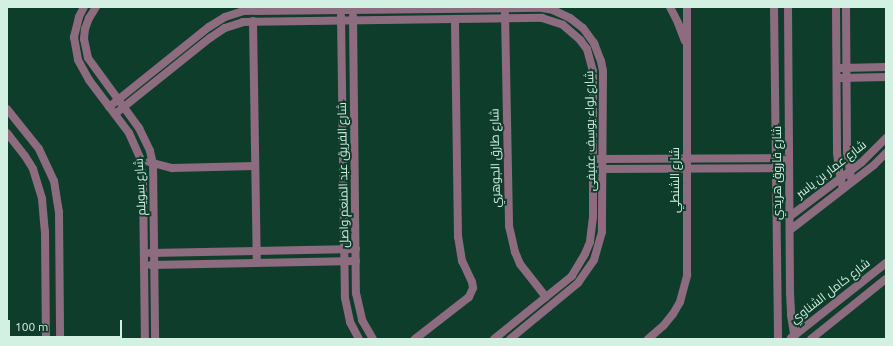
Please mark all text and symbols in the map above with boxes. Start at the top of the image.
street label: شارع لواء يوسف عفيفى [582,70,598,192]
street label: شارع الفريق عبد المنعم واصل [335,102,351,248]
street label: شارع طارق الجوهري [487,108,503,208]
street label: شارع فاروق هريدي [770,126,784,220]
street label: شارع عمار بن ياسر [793,137,869,201]
street label: شارع الشنطي [668,147,682,213]
street label: شارع سويلم [131,158,149,216]
street label: شارع كامل الشناوي [787,255,873,327]
scale bar [10,312,124,338]
text: 100 m [15,320,48,333]

